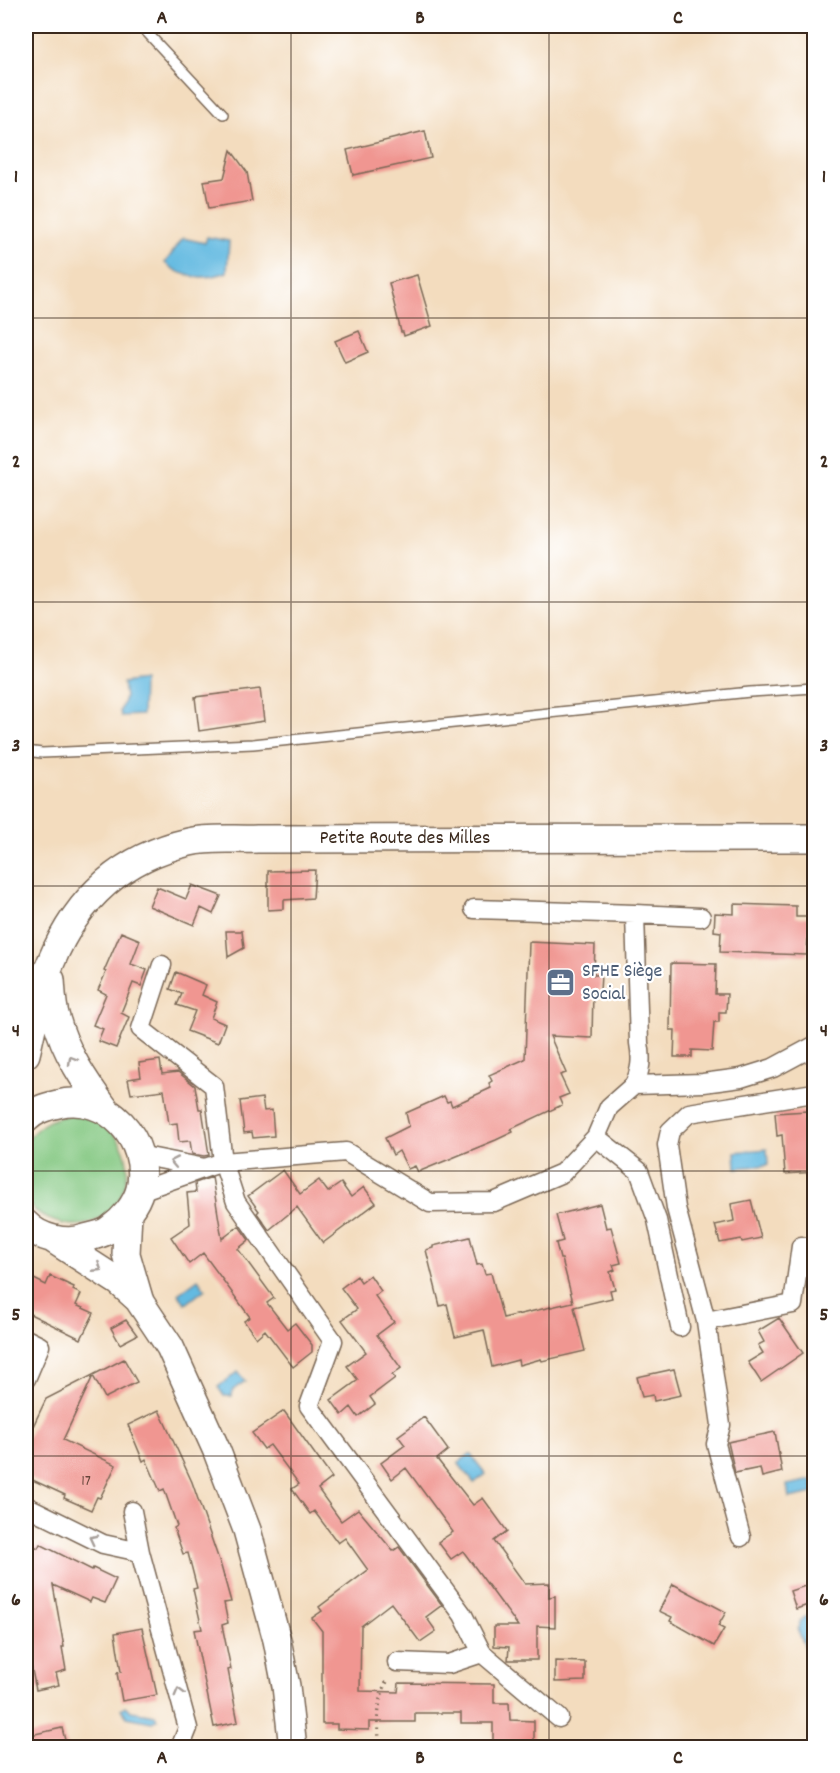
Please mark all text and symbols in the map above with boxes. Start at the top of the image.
text: A [157,5,168,33]
text: B [415,5,425,33]
text: C [673,5,683,33]
text: 1 [14,164,18,192]
text: 1 [822,164,826,192]
text: 2 [12,449,20,477]
text: 2 [820,449,828,477]
text: 3 [12,733,20,761]
text: 3 [820,733,828,761]
street label: Petite Route des Milles [320,825,491,853]
place label: SFHE Siège Social [582,958,662,1009]
office icon: SFHE Siège Social [545,967,577,999]
text: 4 [12,1018,20,1046]
text: 4 [820,1018,828,1046]
one-way arrow [68,1056,80,1067]
one-way arrow [169,1156,179,1169]
one-way arrow [92,1261,102,1273]
text: 5 [11,1302,21,1330]
text: 5 [819,1302,829,1330]
house number: 17 [81,1470,91,1493]
one-way arrow [88,1535,99,1547]
text: 6 [11,1587,21,1615]
text: 6 [819,1587,829,1615]
one-way arrow [173,1687,186,1697]
text: A [157,1745,168,1773]
text: B [415,1745,425,1773]
text: C [673,1745,683,1773]

